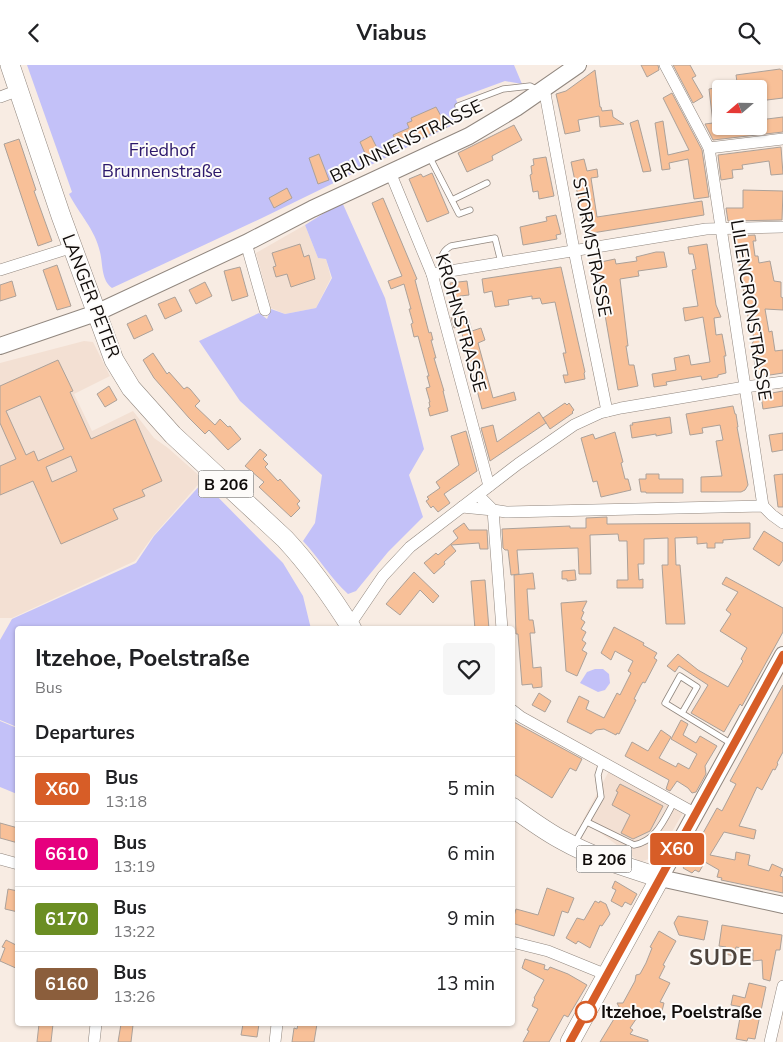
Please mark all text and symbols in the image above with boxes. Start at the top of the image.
text: Viabus [356,18,427,48]
icon: back [20,19,48,47]
icon: search [735,19,763,47]
north arrow [712,80,768,135]
map controls [712,80,767,135]
street label: BRUNNENSTRASSE [326,94,486,188]
park label: Friedhof Brunnenstraße [102,138,222,183]
street label: STORMSTRASSE [567,175,617,319]
street label: LILIENCRONSTRASSE [725,218,777,402]
street label: LANGER PETER [56,230,126,362]
street label: KROHNSTRASSE [430,251,492,395]
road number: B 206 [198,471,254,497]
text: Itzehoe, Poelstraße [35,642,250,674]
button: heart [443,643,495,695]
text: Bus [35,677,63,699]
text: Departures [35,720,135,746]
text: Bus [105,765,138,791]
text: 5 min [447,776,495,802]
text: X60 [46,777,79,801]
text: 13:18 [105,791,147,813]
text: Bus [113,830,147,856]
line badge: X60 [648,833,706,865]
text: X60 [660,837,694,861]
text: 6 min [447,841,495,867]
text: 6610 [45,842,88,866]
road number: B 206 [576,846,632,873]
text: 13:19 [113,856,155,878]
text: Bus [113,895,147,921]
text: 9 min [447,906,495,932]
text: 6170 [45,907,88,931]
text: 13:22 [113,921,155,943]
district label: SUDE [689,943,753,973]
text: Bus [113,960,147,986]
text: 13 min [436,971,495,997]
text: 6160 [45,972,88,996]
text: 13:26 [113,986,155,1008]
place label: Itzehoe, Poelstraße [601,1000,762,1024]
marker: Itzehoe, Poelstraße [575,1001,597,1023]

